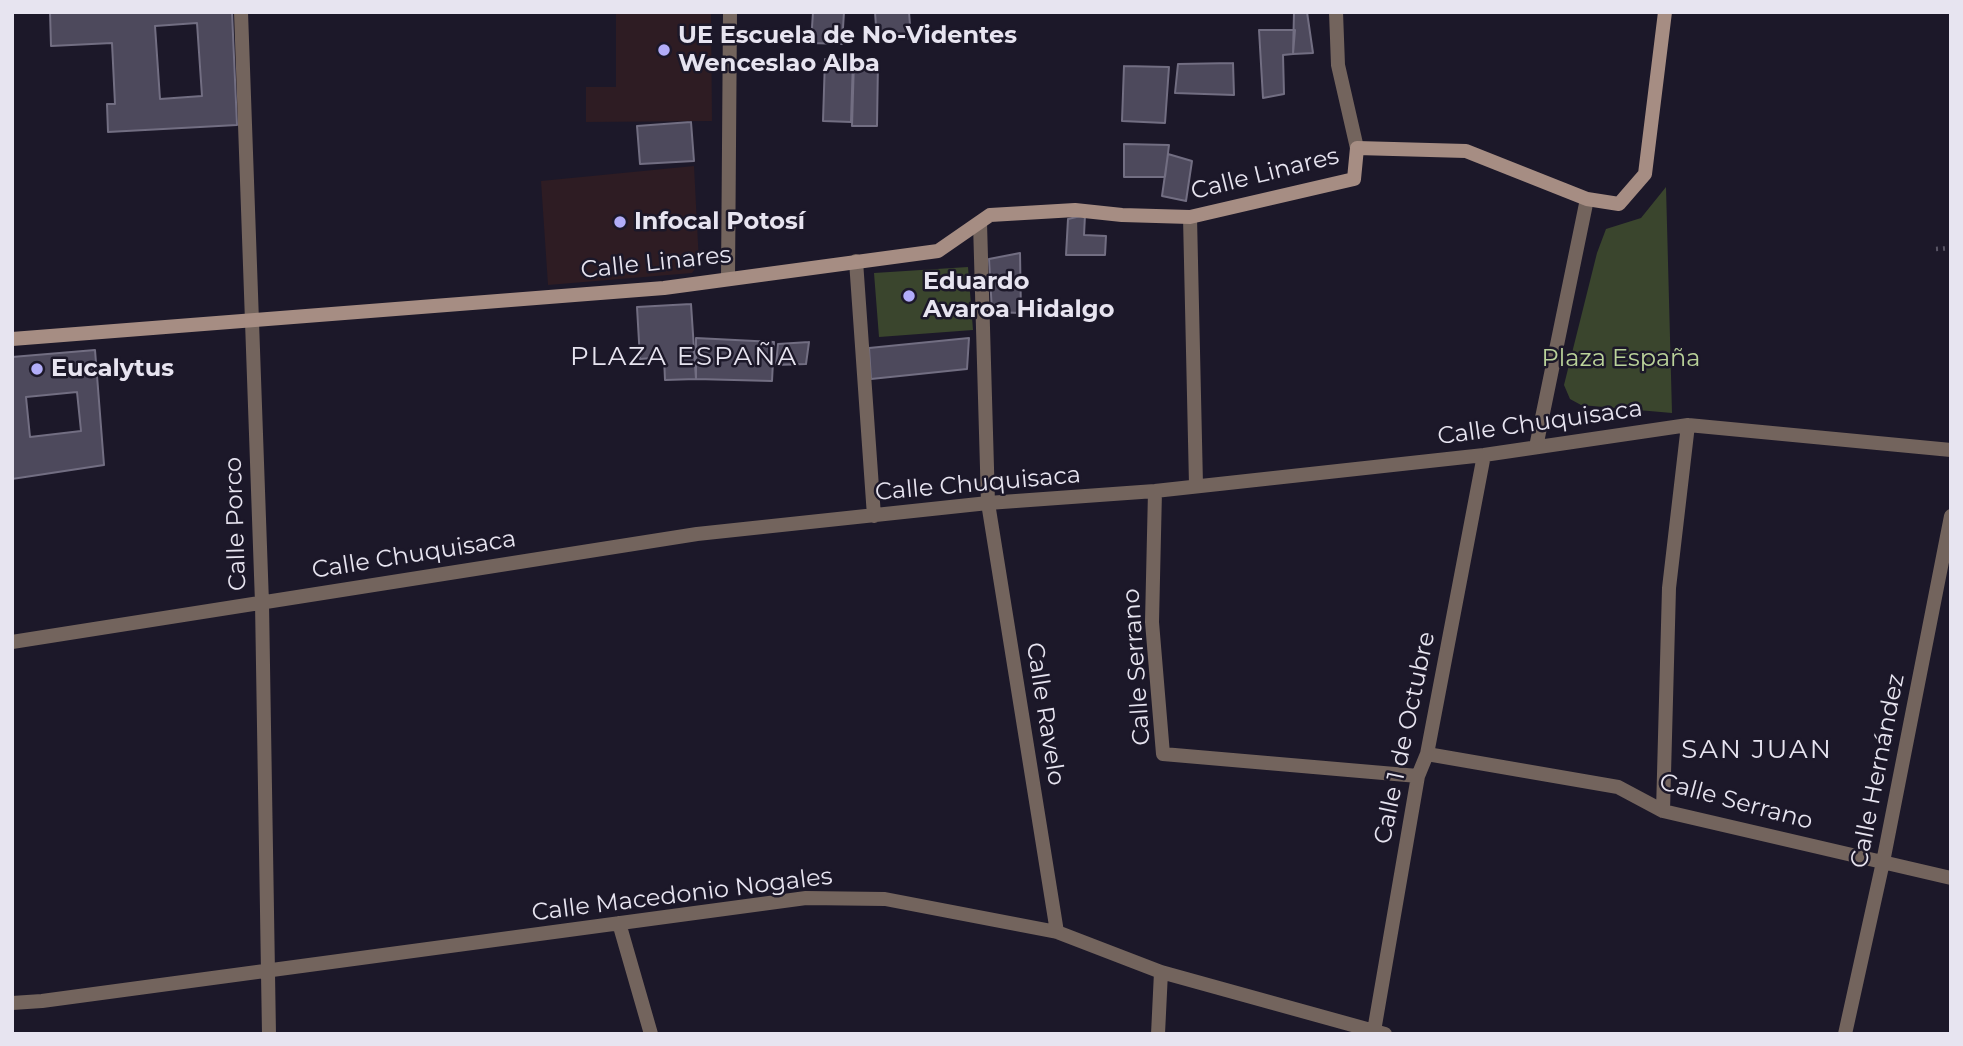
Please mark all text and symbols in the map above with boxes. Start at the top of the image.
place label: UE Escuela de No-Videntes Wenceslao Alba [678,22,1017,78]
marker: UE Escuela de No-Videntes Wenceslao Alba [656,42,672,58]
street label: Calle Linares [1188,142,1342,206]
place label: Infocal Potosí [634,208,805,236]
marker: Infocal Potosí [612,214,628,230]
street label: Calle Linares [579,241,733,285]
place label: Eduardo Avaroa Hidalgo [923,268,1114,324]
marker: Eduardo Avaroa Hidalgo [901,288,917,304]
district label: PLAZA ESPAÑA [571,341,797,373]
park label: Plaza España [1542,345,1700,373]
place label: Eucalytus [51,355,174,383]
marker: Eucalytus [29,361,45,377]
street label: Calle Chuquisaca [1436,394,1644,452]
street label: Calle Porco [219,456,253,592]
street label: Calle Chuquisaca [874,461,1082,507]
street label: Calle Chuquisaca [310,525,518,585]
street label: Calle Serrano [1117,587,1157,747]
street label: Calle 1 de Octubre [1368,629,1442,847]
street label: Calle Ravelo [1019,640,1071,788]
street label: Calle Hernández [1845,671,1911,871]
district label: SAN JUAN [1682,734,1832,766]
street label: Calle Serrano [1656,768,1816,836]
street label: Calle Macedonio Nogales [530,862,834,928]

